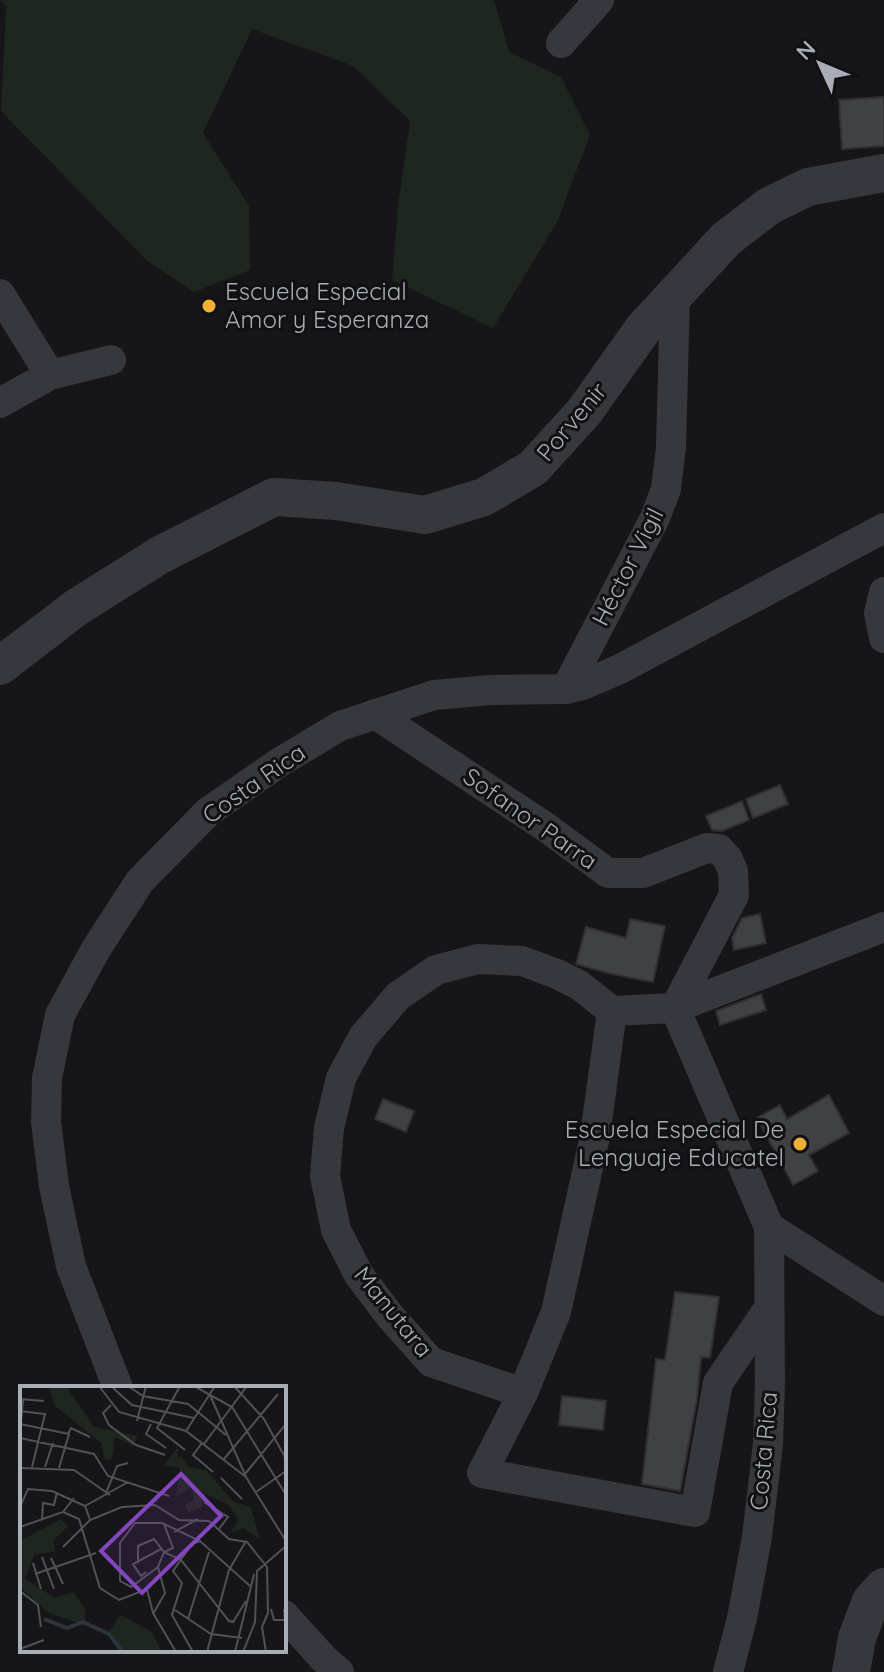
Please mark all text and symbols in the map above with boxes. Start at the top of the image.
north arrow [780,24,860,104]
text: N [790,35,821,66]
place label: Escuela Especial Amor y Esperanza [225,276,429,334]
marker: Escuela Especial Amor y Esperanza [200,297,218,315]
street label: Porvenir [530,376,613,467]
street label: Héctor Vigil [585,503,670,631]
street label: Costa Rica [196,737,311,830]
street label: Sofanor Parra [458,761,603,875]
place label: Escuela Especial De Lenguaje Educatel [565,1114,784,1172]
marker: Escuela Especial De Lenguaje Educatel [791,1135,809,1153]
street label: Manutara [348,1260,439,1363]
inset map [20,1386,286,1652]
street label: Costa Rica [743,1390,783,1511]

